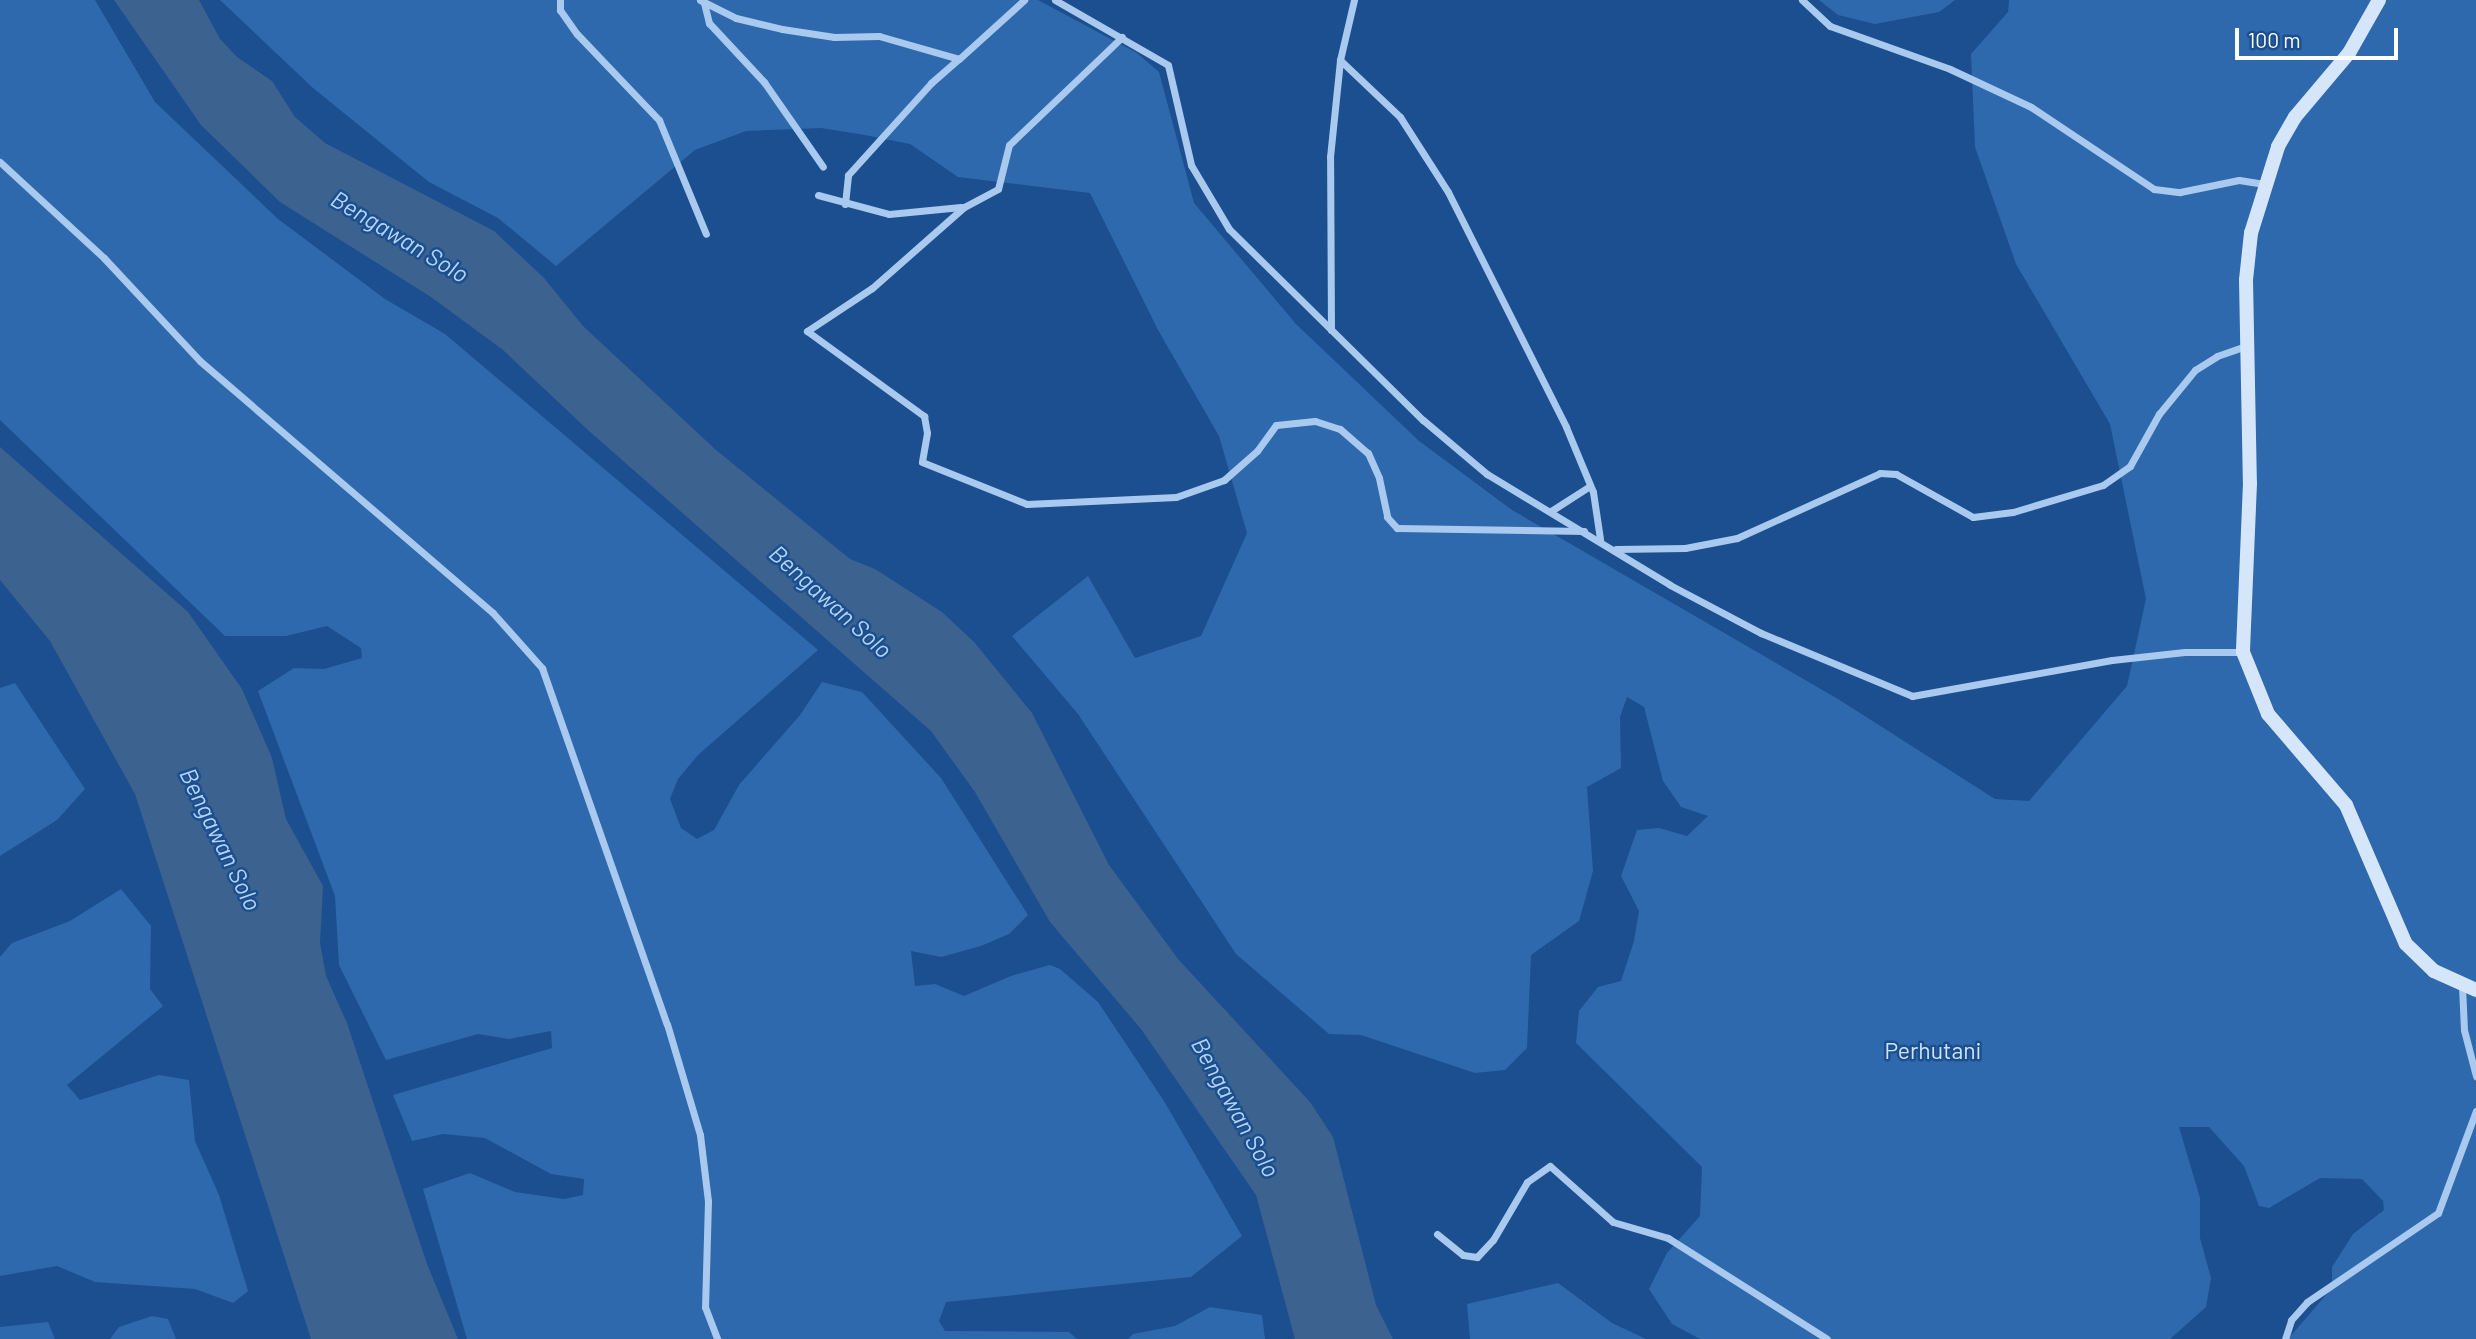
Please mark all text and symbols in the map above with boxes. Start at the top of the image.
scale bar [2238,14,2401,58]
text: 100 m [2248,27,2301,52]
water label: Bengawan Solo [326,184,474,288]
water label: Bengawan Solo [764,538,898,664]
water label: Bengawan Solo [174,763,268,915]
water label: Bengawan Solo [1186,1032,1286,1182]
park label: Perhutani [1885,1036,1981,1064]

